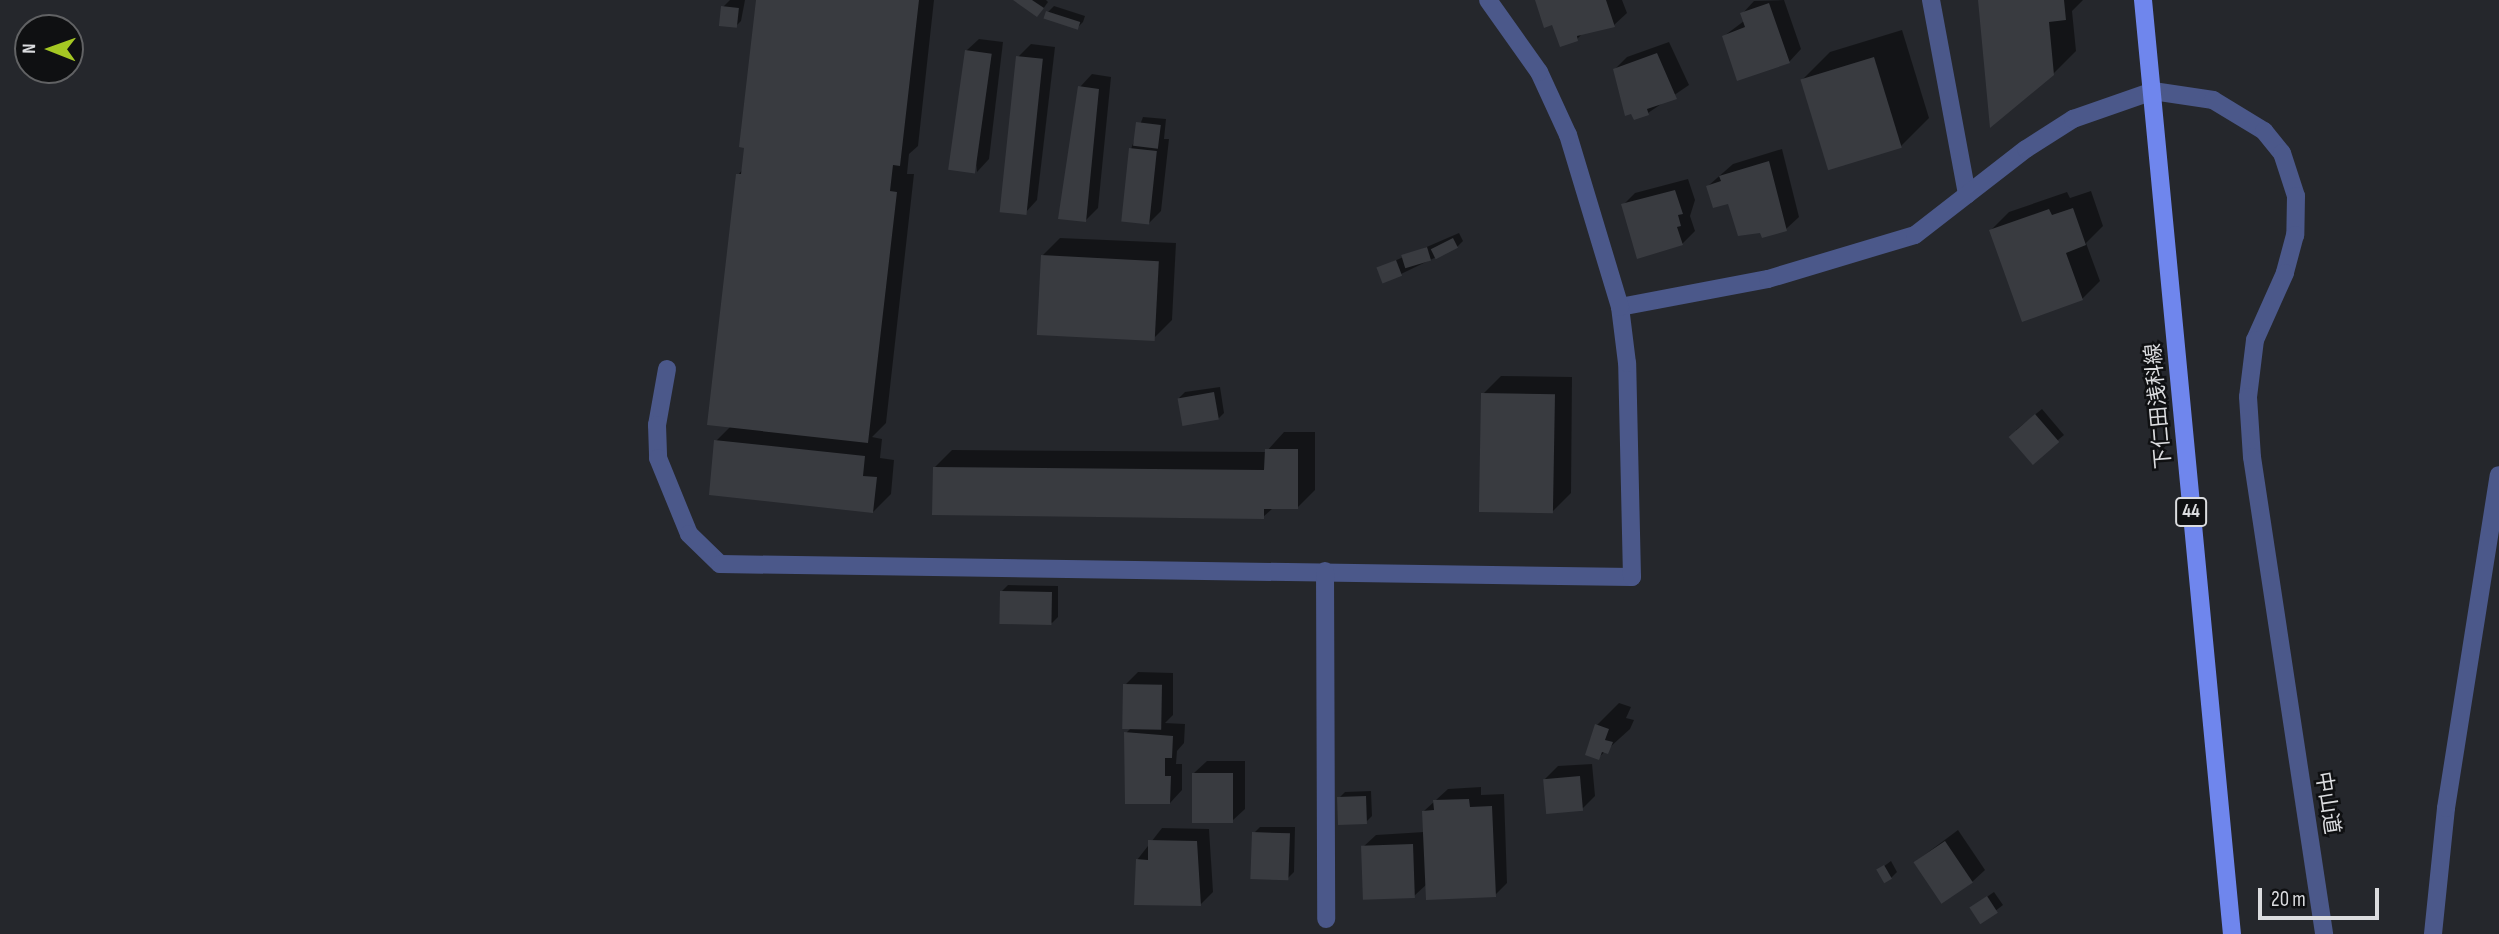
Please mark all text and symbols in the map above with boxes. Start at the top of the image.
north arrow [14,14,84,84]
text: N [18,43,41,54]
street label: 下仁田浅科線 [2141,342,2177,470]
road number: 44 [2174,496,2208,527]
street label: 中山道 [2310,770,2344,836]
scale bar [2261,874,2382,918]
text: 20 m [2271,887,2306,912]

